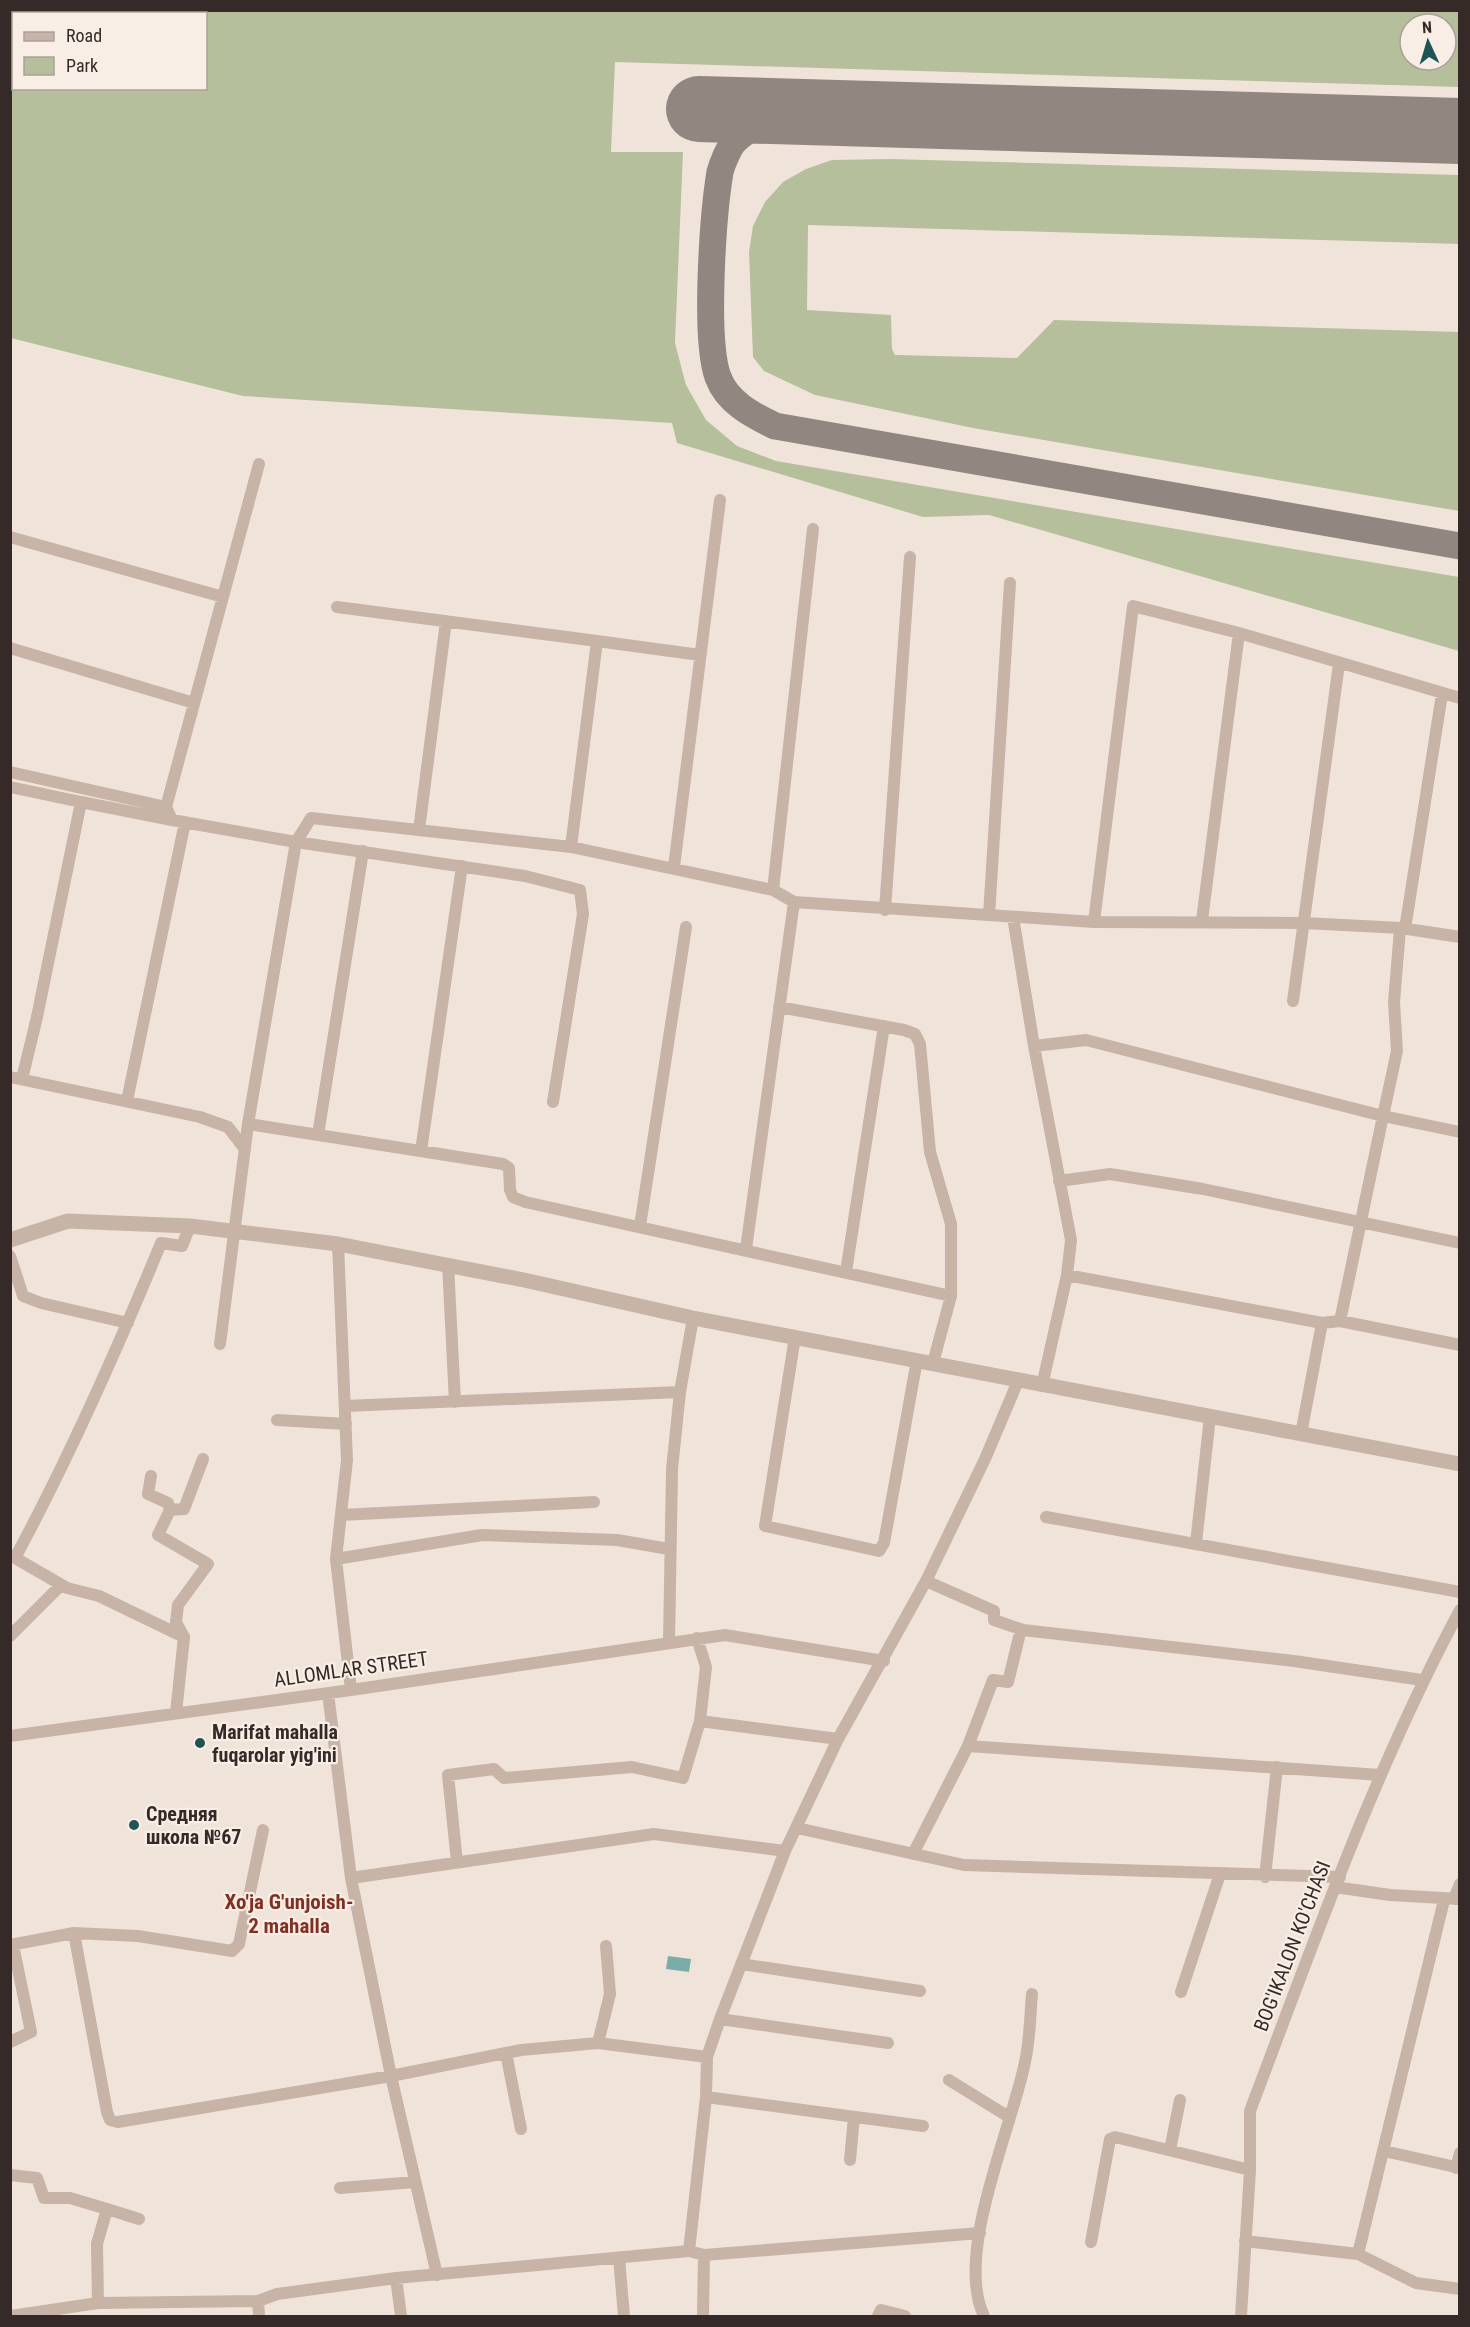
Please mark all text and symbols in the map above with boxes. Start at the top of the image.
legend [12,12,207,90]
north arrow [1398,12,1458,72]
text: N [1421,18,1433,37]
text: Road [66,25,102,46]
text: Park [66,55,98,76]
street label: ALLOMLAR STREET [272,1646,430,1692]
place label: Marifat mahalla fuqarolar yig'ini [212,1720,338,1767]
marker: Marifat mahalla fuqarolar yig'ini [193,1736,207,1750]
place label: Средняя школа №67 [146,1802,241,1849]
marker: Средняя школа №67 [127,1818,141,1832]
street label: BOG'IKALON KO'CHASI [1248,1857,1336,2035]
district label: Xo'ja G'unjoish- 2 mahalla [224,1890,354,1938]

